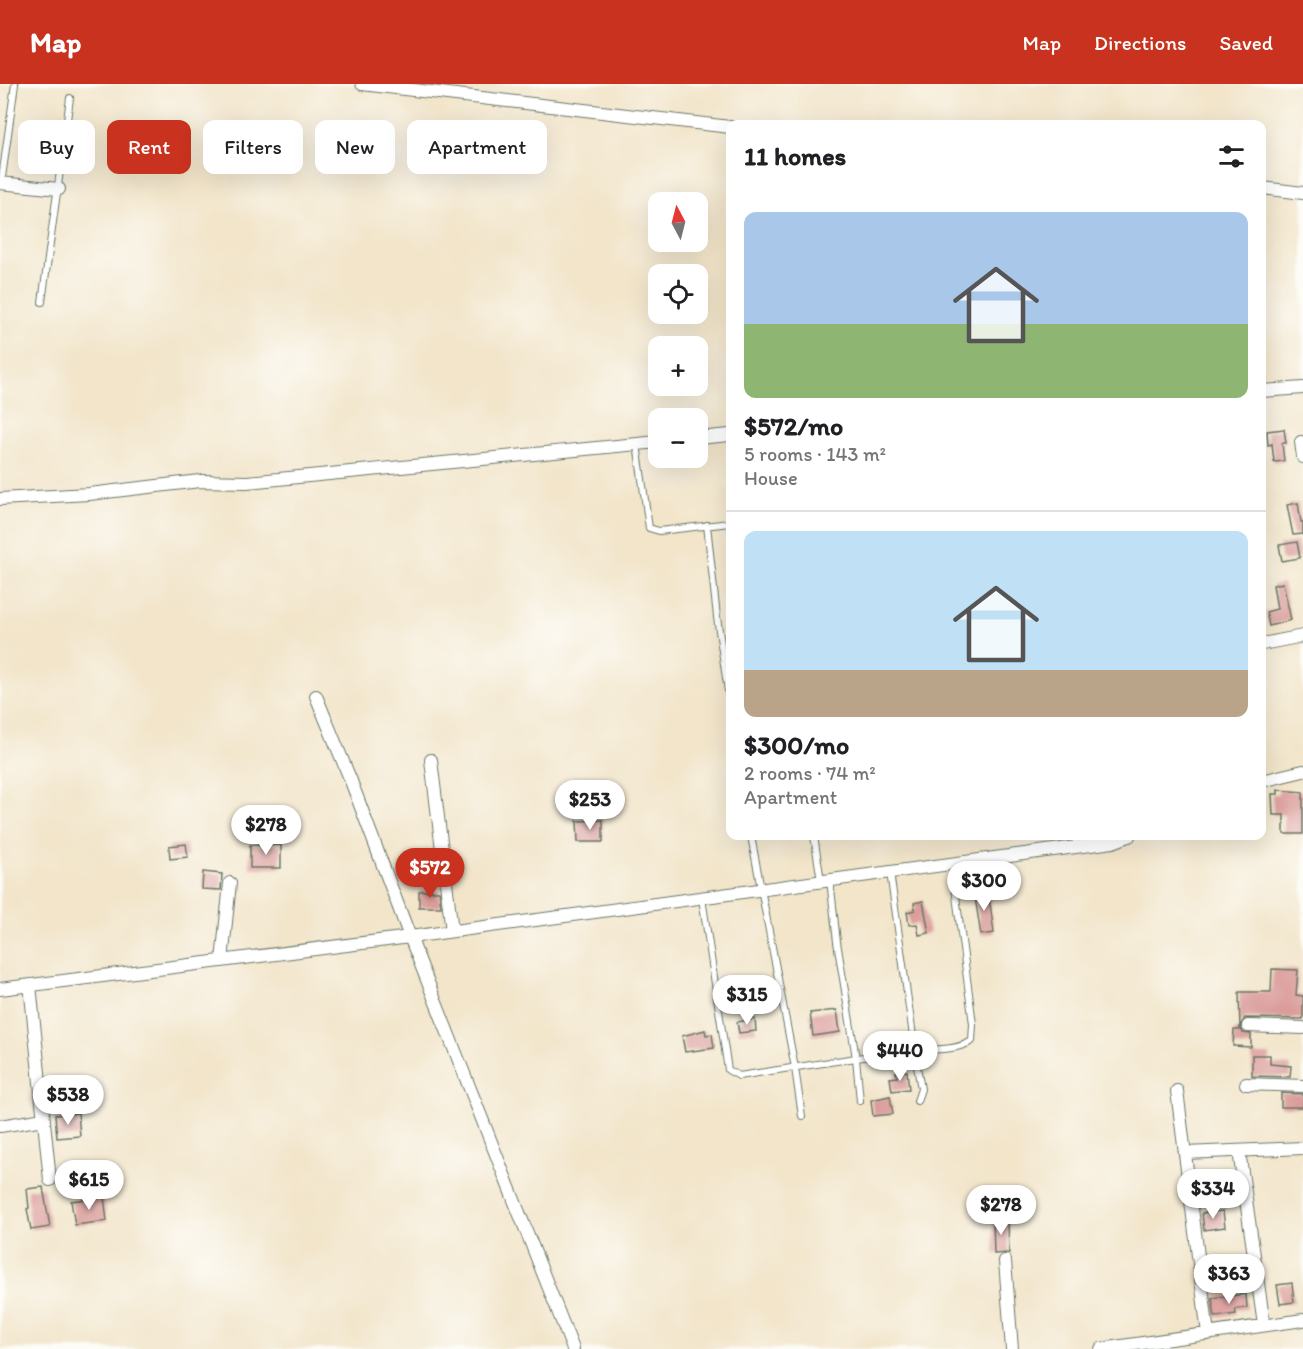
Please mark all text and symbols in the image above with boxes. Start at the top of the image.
text: Map [30,25,81,59]
text: Map [1023,30,1061,55]
text: Directions [1094,30,1186,55]
text: Saved [1219,30,1273,55]
chip: Buy [18,120,95,174]
chip: Rent [107,120,191,174]
chip: Filters [203,120,303,174]
chip: New [315,120,395,174]
chip: Apartment [407,120,547,174]
text: 11 homes [744,140,846,172]
icon: filters [1215,140,1248,173]
north arrow [648,192,708,252]
map controls [648,192,708,468]
icon: home [942,251,1050,359]
button: locate [648,264,708,324]
button: + [648,336,708,396]
button: − [648,408,708,468]
text: $572/mo [744,410,843,442]
text: 5 rooms · 143 m² [744,442,886,466]
text: House [744,466,798,490]
icon: home [942,570,1050,678]
text: $300/mo [744,729,849,761]
text: 2 rooms · 74 m² [744,761,876,785]
pin: $253 [554,780,626,831]
text: Apartment [744,785,837,809]
text: $253 [569,787,611,811]
pin: $278 [230,805,302,856]
text: $278 [245,812,287,836]
pin: $572 [394,848,466,899]
text: $572 [409,855,451,879]
pin: $300 [948,861,1020,912]
text: $300 [961,868,1007,892]
pin: $315 [711,975,783,1026]
text: $315 [727,982,767,1006]
pin: $440 [864,1031,936,1082]
text: $440 [877,1038,923,1062]
pin: $538 [32,1075,104,1126]
text: $538 [47,1082,89,1106]
pin: $615 [53,1160,125,1211]
text: $615 [69,1167,109,1191]
pin: $334 [1177,1169,1249,1220]
text: $334 [1191,1176,1235,1200]
pin: $278 [965,1185,1037,1236]
text: $278 [980,1192,1022,1216]
pin: $363 [1193,1254,1265,1305]
text: $363 [1208,1261,1250,1285]

